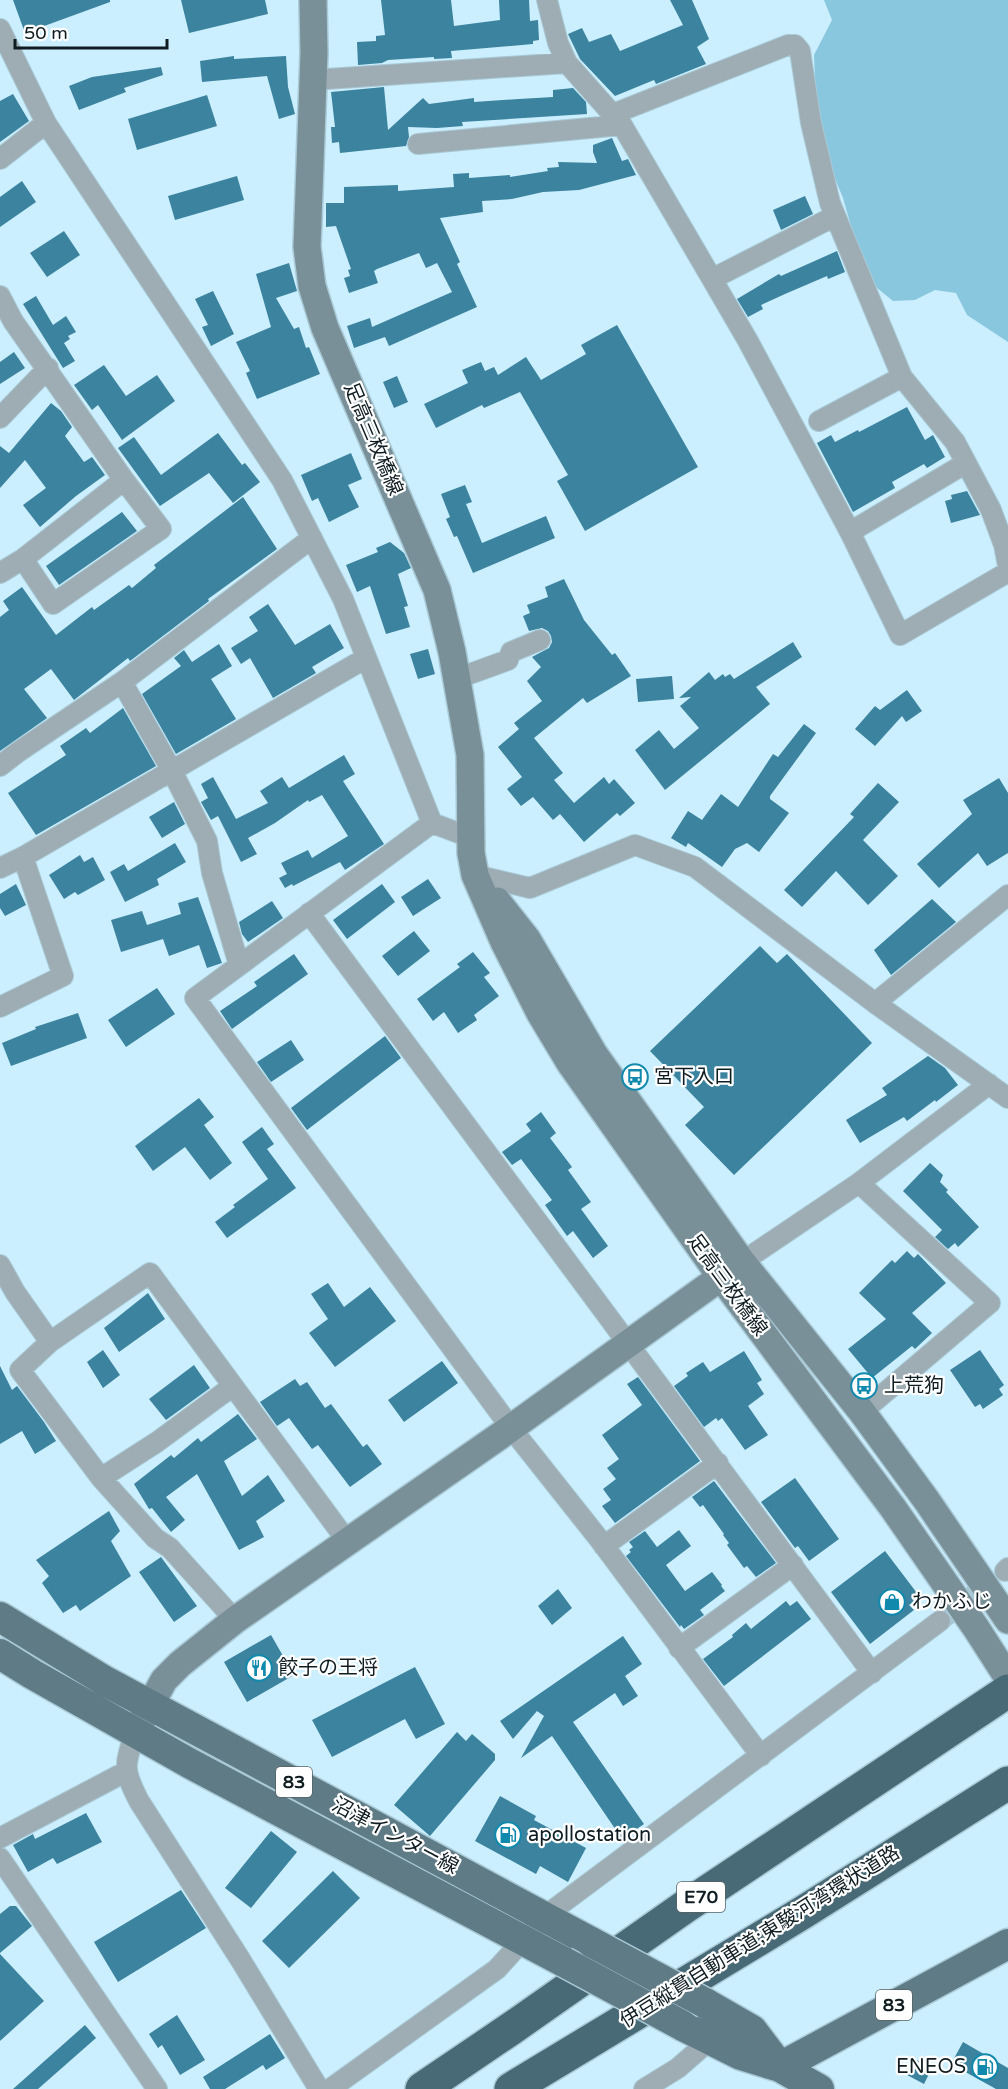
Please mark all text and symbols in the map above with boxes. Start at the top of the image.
scale bar [15,12,166,50]
text: 50 m [24,22,68,44]
street label: 足高三枚橋線 [339,379,407,499]
bus stop icon: 宮下入口 [620,1062,650,1092]
place label: 宮下入口 [654,1065,734,1089]
street label: 足高三枚橋線 [682,1229,772,1341]
bus stop icon: 上荒狗 [849,1371,879,1401]
place label: 上荒狗 [884,1374,944,1398]
shop icon: わかふじ [877,1587,907,1617]
place label: わかふじ [912,1590,992,1614]
restaurant icon: 餃子の王将 [244,1653,274,1683]
place label: 餃子の王将 [278,1656,378,1680]
road number: 83 [276,1767,312,1797]
street label: 沼津インター線 [328,1793,462,1879]
fuel station icon: apollostation [493,1820,523,1850]
place label: apollostation [528,1823,651,1847]
street label: 伊豆縦貫自動車道;東駿河湾環状道路 [616,1841,904,2033]
road number: E70 [677,1882,725,1912]
road number: 83 [876,1990,912,2020]
fuel station icon: ENEOS [970,2052,1000,2082]
place label: ENEOS [896,2055,966,2079]

